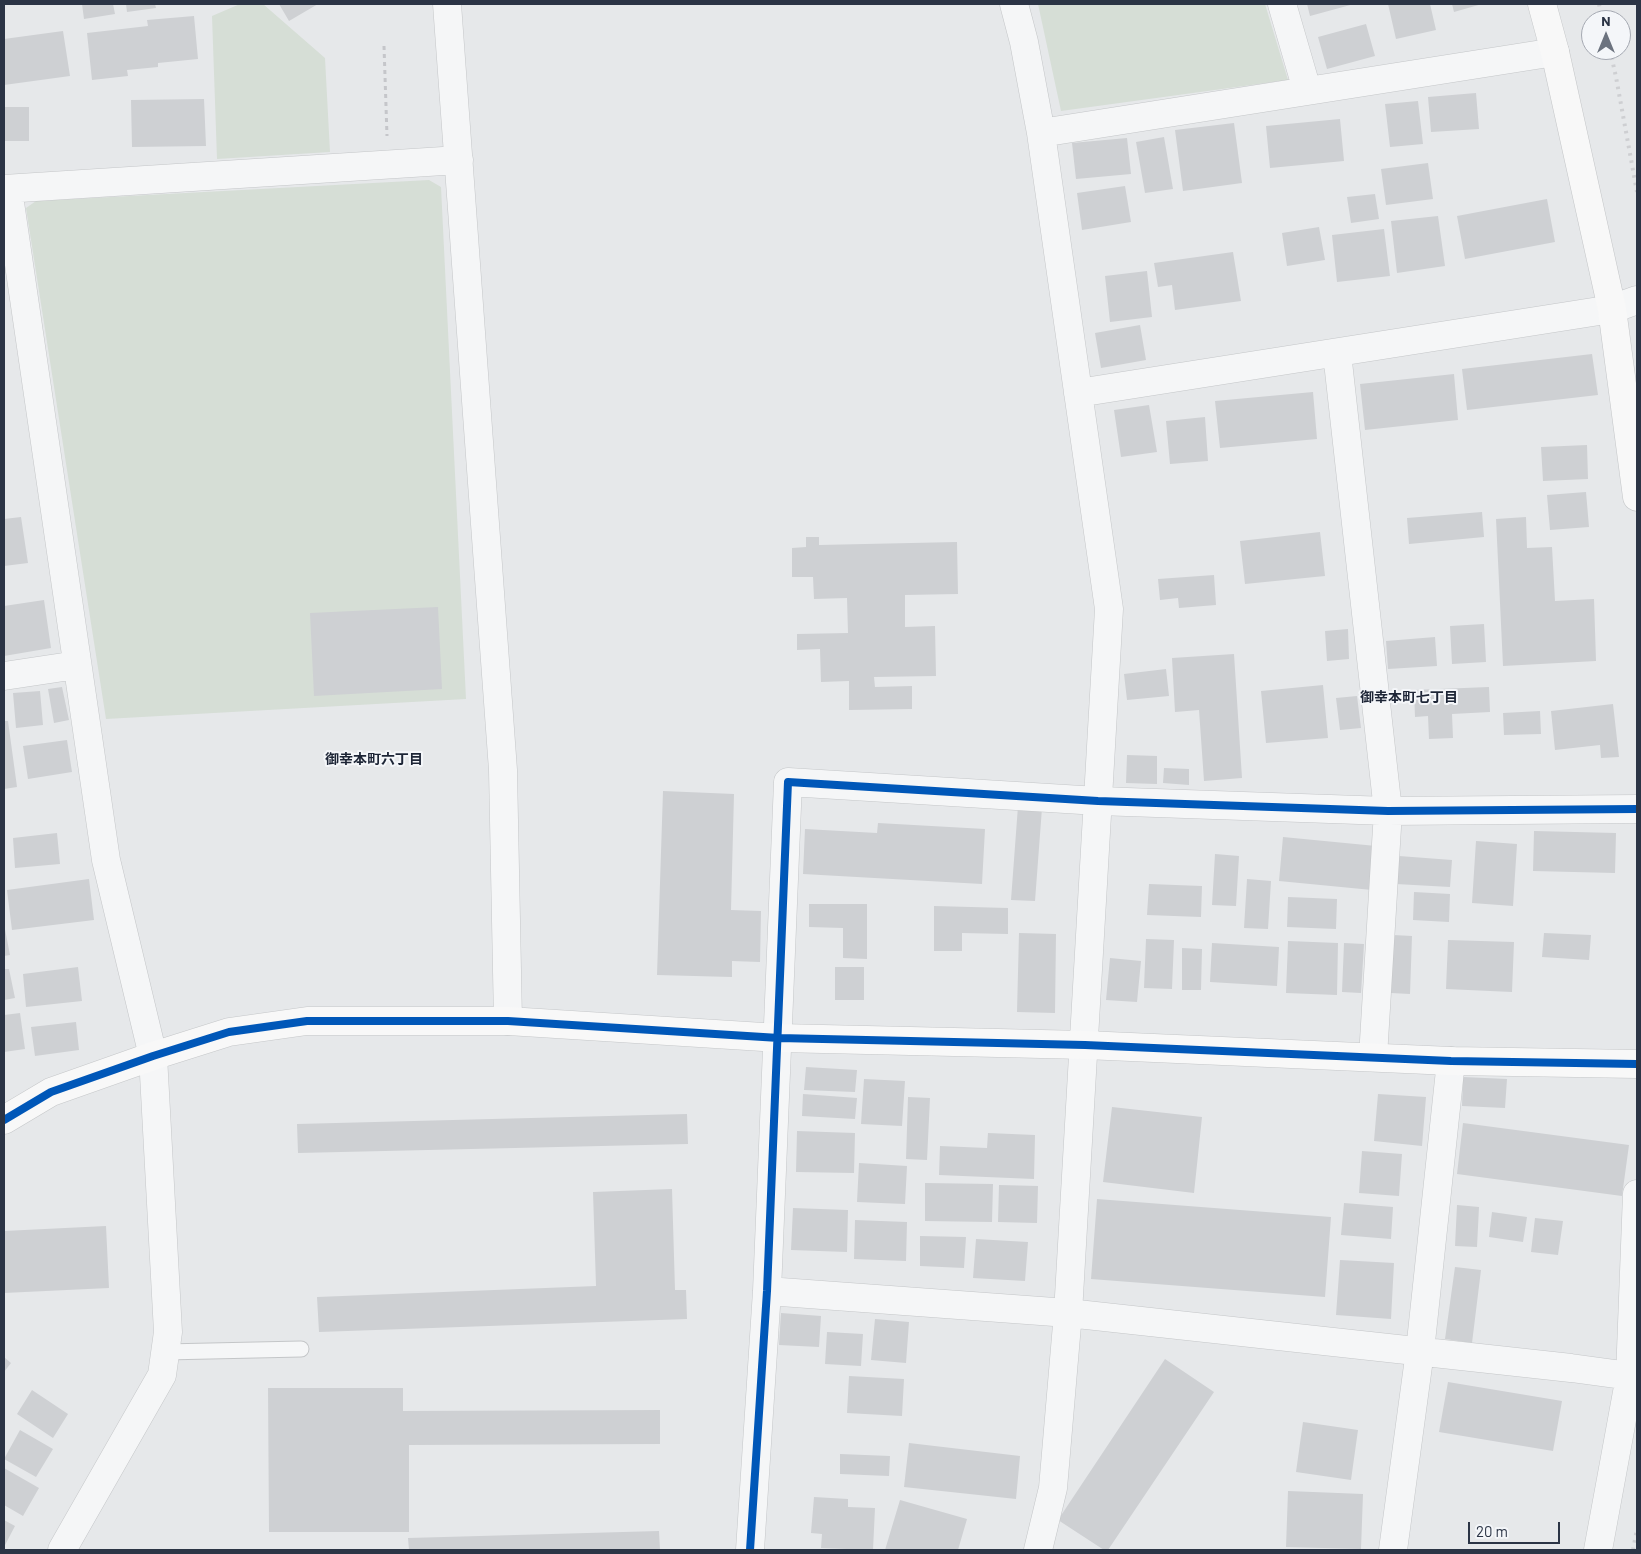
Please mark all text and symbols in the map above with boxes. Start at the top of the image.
north arrow [1581,10,1631,60]
text: N [1601,12,1611,29]
district label: 御幸本町七丁目 [1360,689,1458,705]
district label: 御幸本町六丁目 [325,751,423,767]
scale bar [1471,1512,1564,1544]
text: 20 m [1476,1522,1508,1540]

